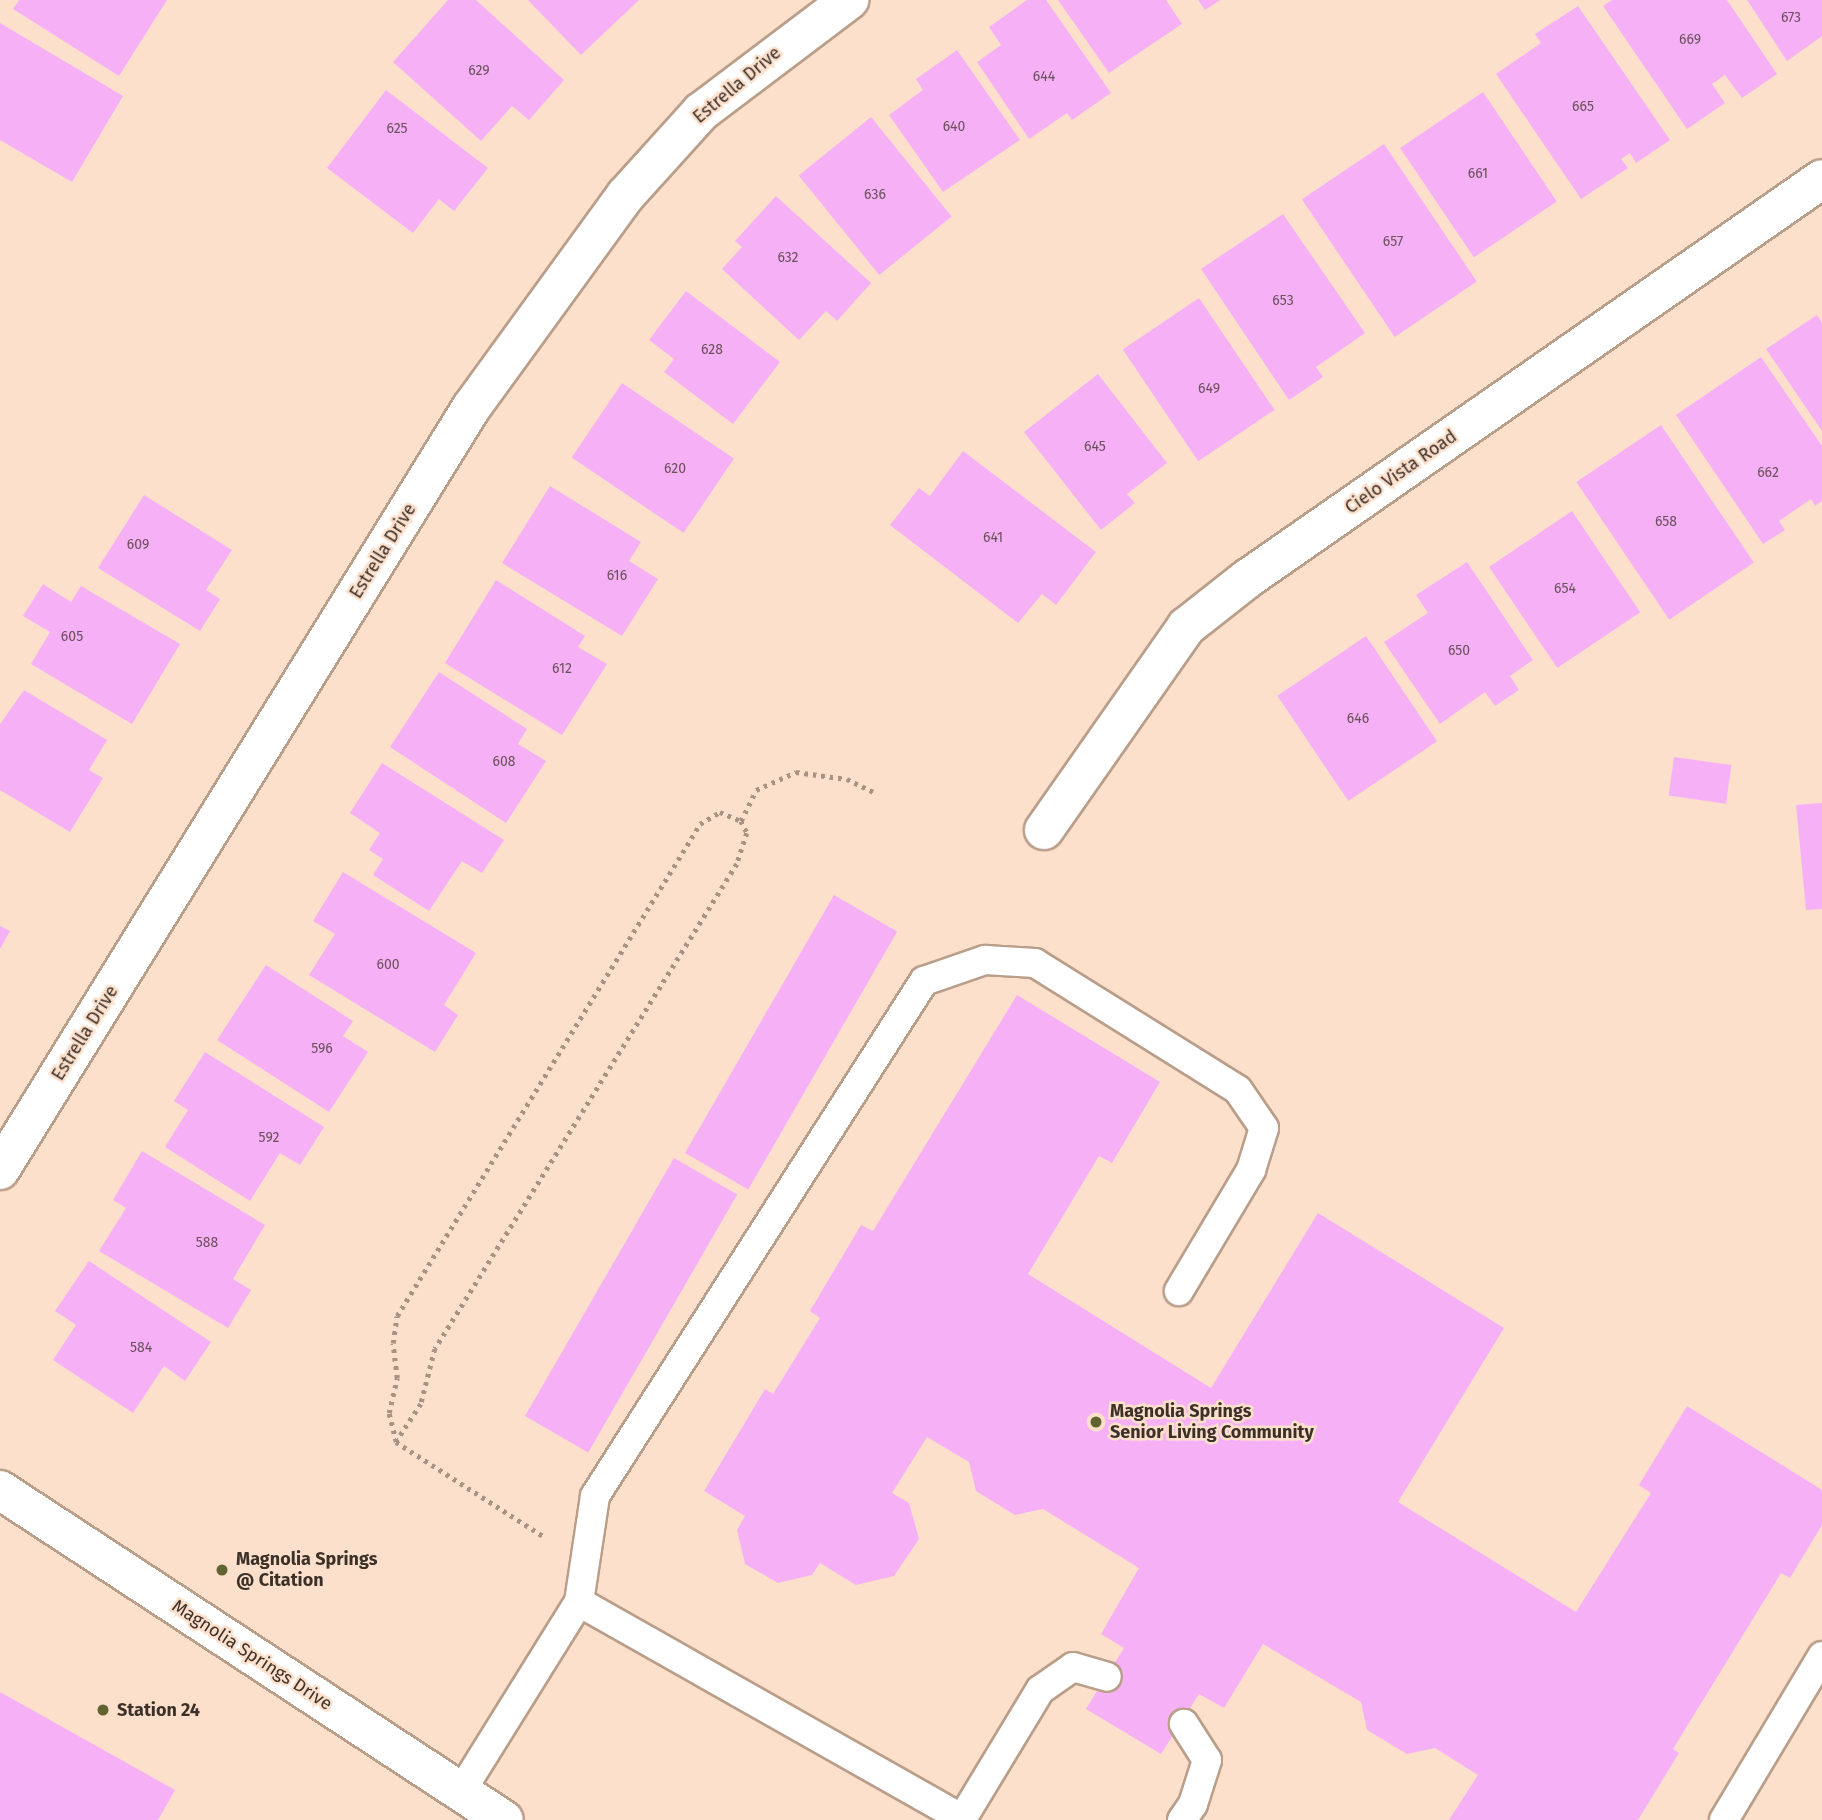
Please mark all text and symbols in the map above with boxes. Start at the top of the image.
house number: 673 [1781,10,1801,26]
house number: 669 [1679,32,1701,48]
street label: Estrella Drive [689,42,785,128]
house number: 629 [468,63,490,79]
house number: 644 [1033,69,1055,85]
house number: 665 [1572,99,1594,115]
house number: 640 [943,119,965,135]
house number: 625 [386,121,408,137]
house number: 661 [1468,166,1488,182]
house number: 636 [864,187,886,203]
house number: 657 [1383,234,1403,250]
house number: 632 [777,250,799,266]
house number: 653 [1272,293,1294,309]
house number: 628 [701,342,723,358]
house number: 649 [1198,381,1220,397]
street label: Cielo Vista Road [1341,425,1461,519]
house number: 645 [1084,439,1106,455]
house number: 620 [664,461,686,477]
house number: 662 [1757,465,1779,481]
street label: Estrella Drive [345,500,421,602]
house number: 658 [1655,514,1677,530]
house number: 641 [983,530,1003,546]
house number: 609 [127,537,149,553]
house number: 616 [607,568,627,584]
house number: 654 [1554,581,1576,597]
house number: 605 [61,629,83,645]
house number: 650 [1448,643,1470,659]
house number: 612 [552,661,572,677]
house number: 646 [1347,711,1369,727]
house number: 608 [493,754,515,770]
house number: 600 [376,957,400,973]
street label: Estrella Drive [47,982,123,1084]
house number: 596 [311,1041,333,1057]
house number: 592 [259,1130,279,1146]
house number: 588 [196,1235,218,1251]
house number: 584 [130,1340,152,1356]
place label: Magnolia Springs Senior Living Community [1110,1401,1314,1444]
marker: Magnolia Springs Senior Living Community [1088,1414,1104,1430]
place label: Magnolia Springs @ Citation [236,1549,377,1592]
marker: Magnolia Springs @ Citation [214,1562,230,1578]
street label: Magnolia Springs Drive [168,1595,336,1715]
place label: Station 24 [117,1699,200,1721]
marker: Station 24 [95,1702,111,1718]

